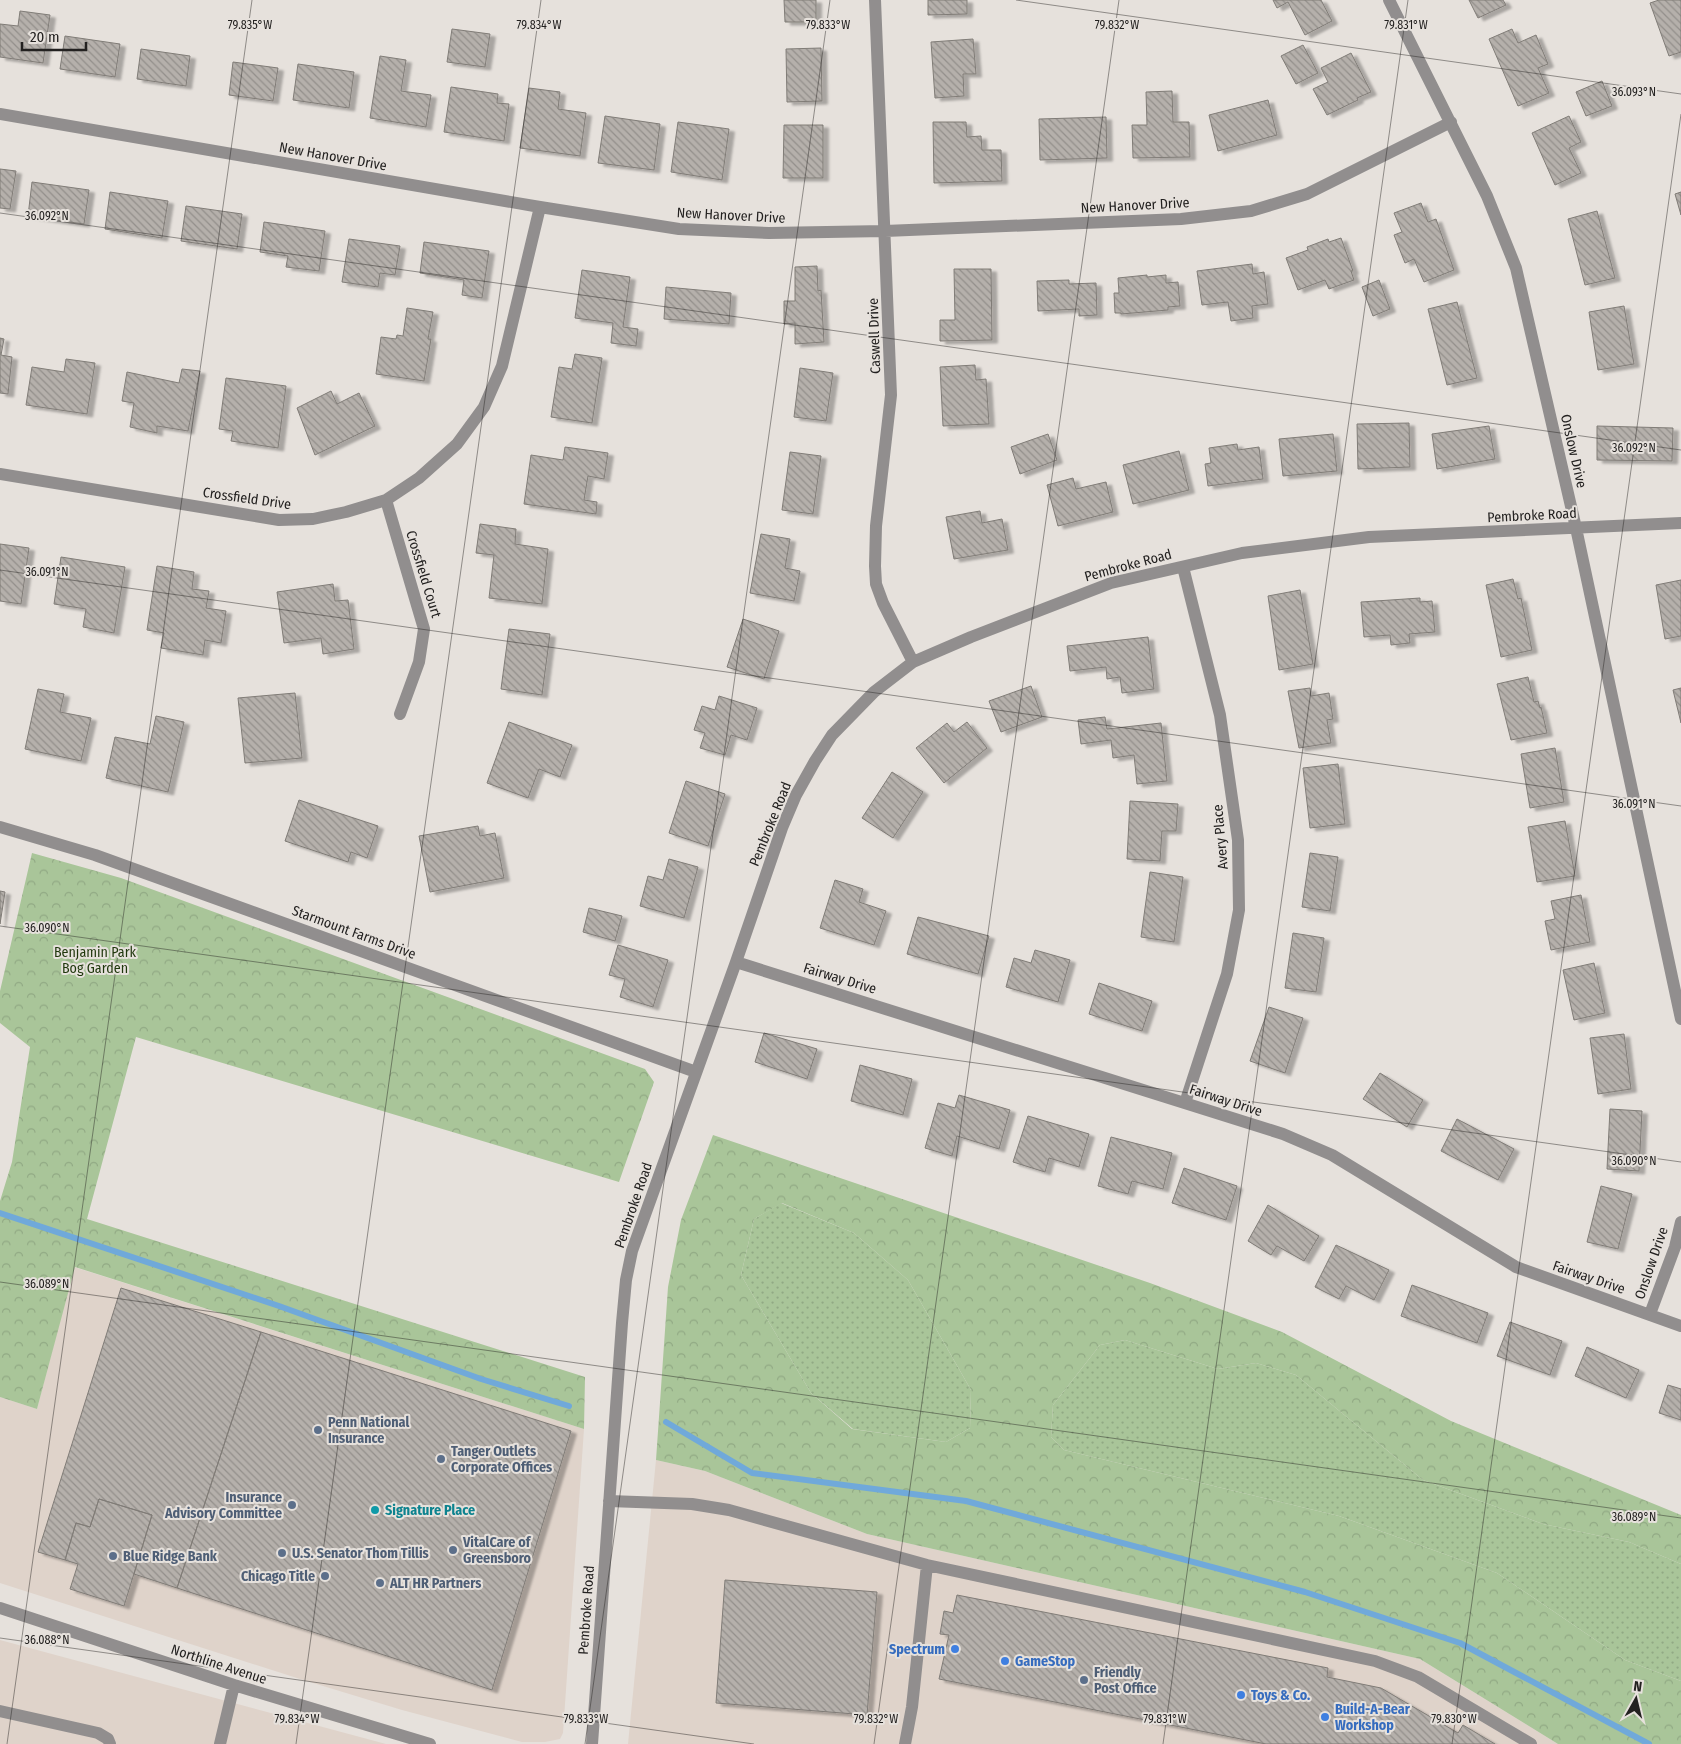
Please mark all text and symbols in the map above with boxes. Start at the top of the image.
text: 79.835°W [228,18,272,32]
text: 79.834°W [517,18,561,32]
text: 79.833°W [806,18,850,32]
text: 79.832°W [1095,18,1139,32]
text: 79.831°W [1384,18,1428,32]
scale bar [22,20,86,52]
text: 20 m [30,28,60,46]
text: 36.093°N [1612,85,1656,99]
street label: New Hanover Drive [278,139,388,174]
street label: New Hanover Drive [1080,194,1190,217]
street label: New Hanover Drive [676,204,786,227]
text: 36.092°N [25,209,69,223]
street label: Caswell Drive [865,298,884,374]
street label: Onslow Drive [1557,413,1590,490]
text: 36.092°N [1612,441,1656,455]
street label: Crossfield Drive [202,484,292,513]
street label: Pembroke Road [1487,505,1577,526]
street label: Crossfield Court [402,529,445,620]
street label: Pembroke Road [1083,546,1174,585]
text: 36.091°N [25,565,69,579]
street label: Pembroke Road [746,780,795,869]
text: 36.091°N [1612,797,1656,811]
street label: Avery Place [1209,804,1232,870]
street label: Starmount Farms Drive [290,902,418,963]
text: 36.090°N [25,921,69,935]
park label: Benjamin Park Bog Garden [54,944,137,977]
street label: Fairway Drive [801,959,878,998]
street label: Fairway Drive [1187,1081,1264,1120]
text: 36.090°N [1612,1154,1656,1168]
street label: Pembroke Road [611,1160,656,1250]
street label: Onslow Drive [1631,1225,1672,1302]
street label: Fairway Drive [1550,1257,1627,1298]
text: 36.089°N [25,1277,69,1291]
place label: Penn National Insurance [328,1414,409,1447]
marker: Penn National Insurance [312,1424,324,1436]
place label: Tanger Outlets Corporate Offices [451,1443,552,1476]
marker: Tanger Outlets Corporate Offices [435,1453,447,1465]
place label: Insurance Advisory Committee [164,1489,282,1522]
marker: Insurance Advisory Committee [286,1499,298,1511]
place label: Signature Place [385,1502,475,1519]
marker: Signature Place [369,1504,381,1516]
text: 36.089°N [1612,1510,1656,1524]
place label: VitalCare of Greensboro [462,1534,532,1567]
marker: VitalCare of Greensboro [447,1544,459,1556]
place label: U.S. Senator Thom Tillis [292,1545,429,1562]
marker: U.S. Senator Thom Tillis [276,1547,288,1559]
place label: Blue Ridge Bank [123,1548,218,1565]
marker: Blue Ridge Bank [107,1550,119,1562]
street label: Pembroke Road [575,1565,598,1655]
place label: Chicago Title [241,1568,315,1585]
marker: Chicago Title [319,1570,331,1582]
place label: ALT HR Partners [389,1575,481,1592]
marker: ALT HR Partners [374,1577,386,1589]
text: 36.088°N [25,1633,69,1647]
street label: Northline Avenue [169,1641,269,1688]
place label: Spectrum [889,1641,945,1658]
marker: Spectrum [949,1643,961,1655]
place label: GameStop [1015,1653,1075,1670]
marker: GameStop [999,1655,1011,1667]
place label: Friendly Post Office [1094,1664,1157,1697]
marker: Friendly Post Office [1078,1674,1090,1686]
north arrow [1611,1674,1661,1724]
text: N [1632,1678,1643,1696]
place label: Toys & Co. [1251,1687,1310,1704]
marker: Toys & Co. [1235,1689,1247,1701]
place label: Build-A-Bear Workshop [1335,1701,1411,1734]
marker: Build-A-Bear Workshop [1319,1711,1331,1723]
text: 79.834°W [275,1712,319,1726]
text: 79.833°W [564,1712,608,1726]
text: 79.832°W [854,1712,898,1726]
text: 79.831°W [1143,1712,1187,1726]
text: 79.830°W [1431,1712,1477,1726]

